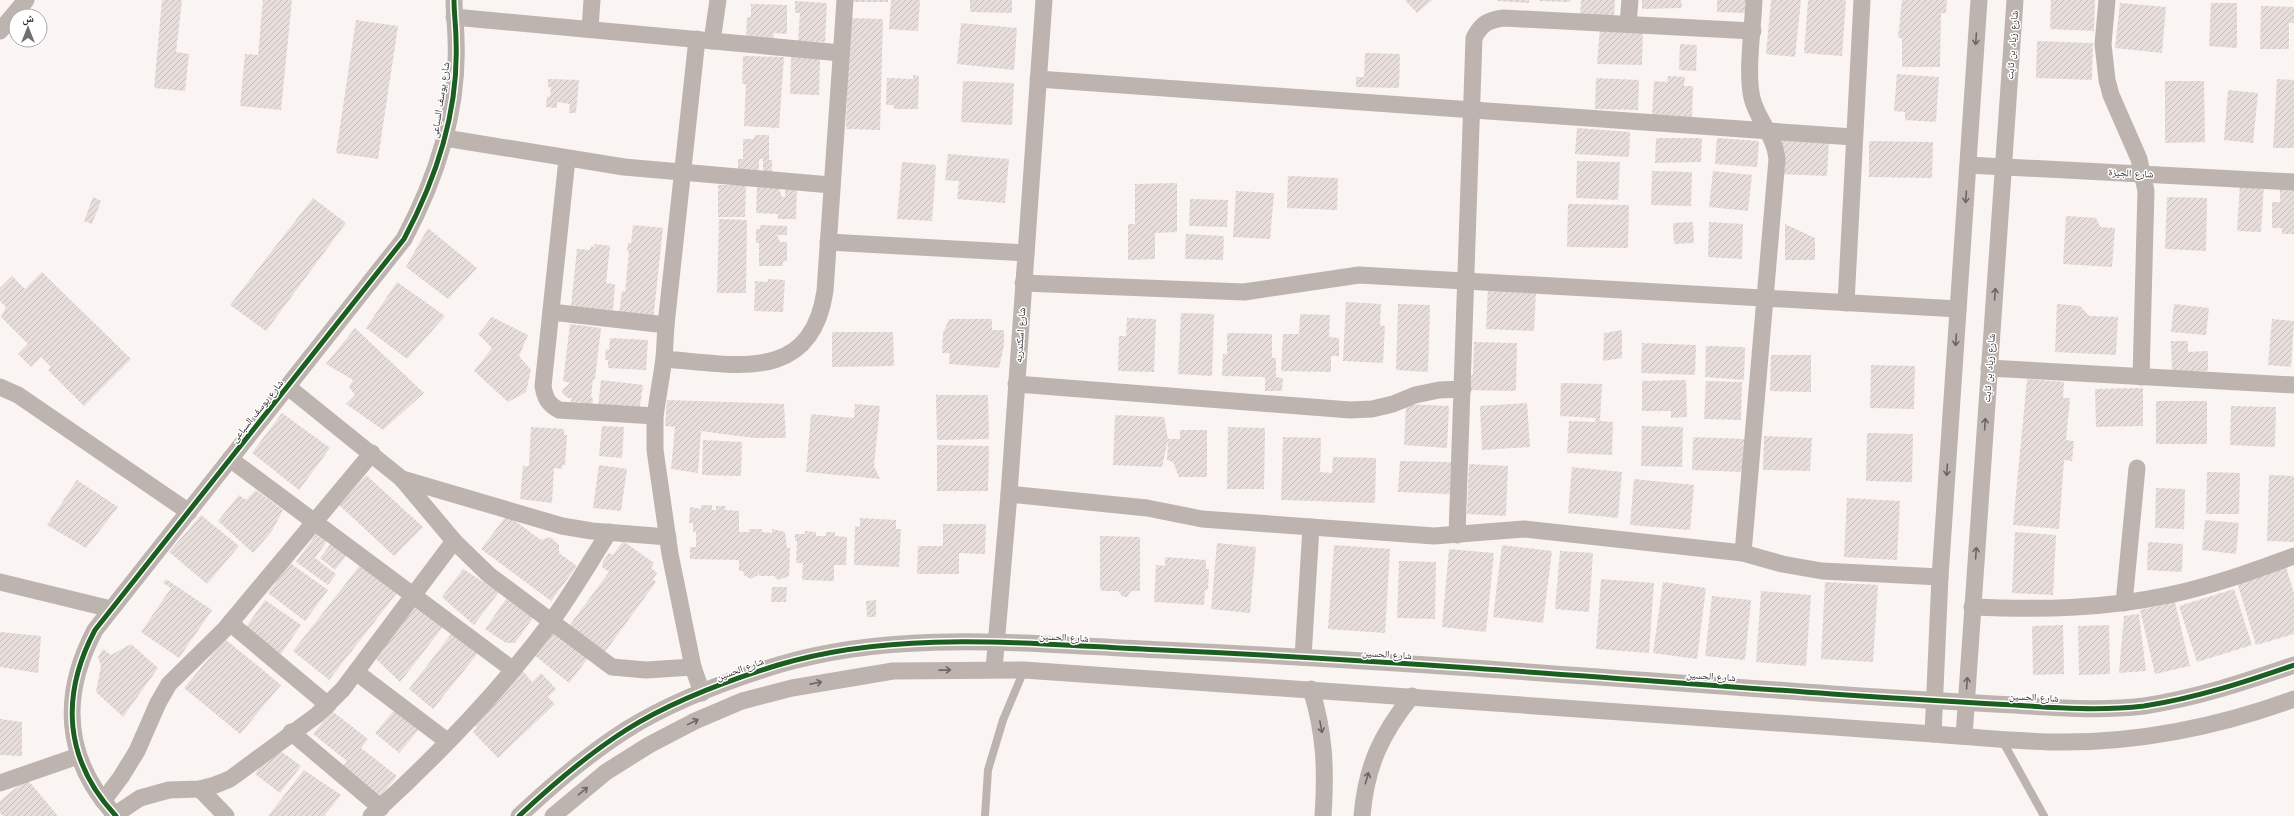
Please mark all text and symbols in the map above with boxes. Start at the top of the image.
north arrow [8,8,48,48]
street label: شارع زياد بن ثابت [2004,10,2021,80]
text: ش [22,12,34,26]
one-way arrow [1972,32,1980,45]
street label: شارع يوسف السباعى [429,61,453,139]
street label: شارع الجيزة [2108,166,2154,181]
one-way arrow [1962,190,1969,203]
one-way arrow [1991,288,1998,301]
street label: شارع اسكندريه [1013,307,1028,363]
one-way arrow [1953,333,1960,346]
street label: شارع زياد بن ثابت [1981,333,1998,403]
street label: شارع يوسف السباعى [228,377,287,445]
one-way arrow [1982,418,1989,431]
one-way arrow [1944,463,1951,476]
one-way arrow [1973,547,1980,560]
street label: شارع الحسين [1039,630,1089,645]
street label: شارع الحسين [1362,647,1413,662]
street label: شارع الحسين [715,655,766,684]
one-way arrow [938,666,951,674]
street label: شارع الحسين [1686,669,1737,684]
one-way arrow [1963,677,1971,690]
one-way arrow [809,679,822,687]
street label: شارع الحسين [2009,690,2059,705]
one-way arrow [686,718,698,725]
one-way arrow [1318,720,1326,733]
one-way arrow [1364,771,1371,784]
one-way arrow [577,786,588,795]

